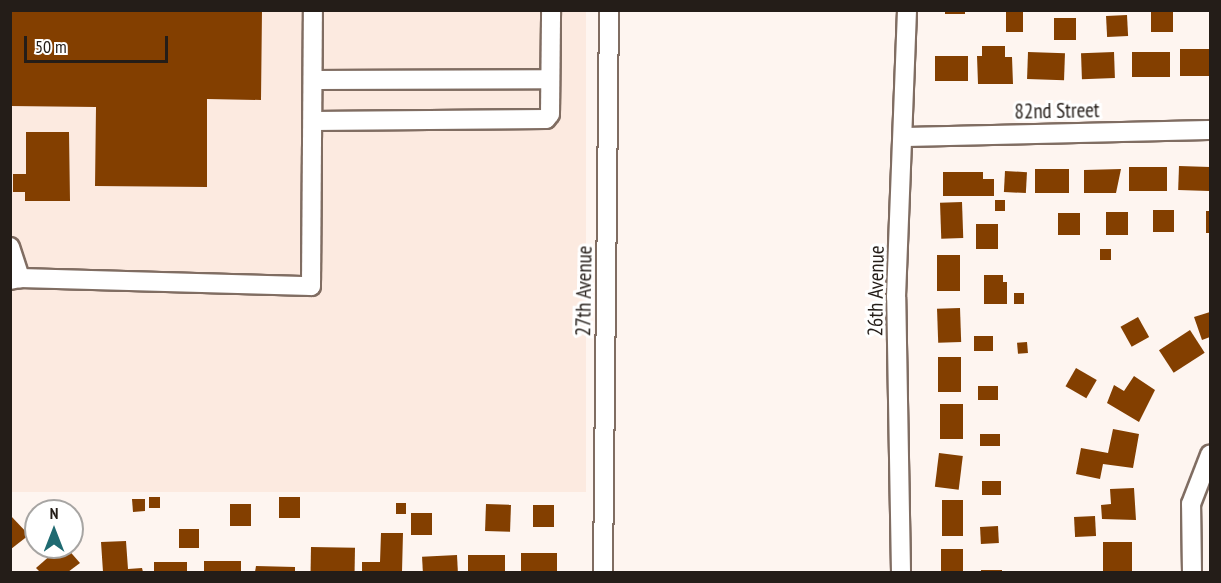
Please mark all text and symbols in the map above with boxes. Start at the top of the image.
scale bar [27,24,171,62]
text: 50 m [35,35,67,58]
street label: 82nd Street [1014,98,1100,124]
street label: 27th Avenue [571,245,597,337]
street label: 26th Avenue [863,245,889,337]
north arrow [24,499,84,559]
text: N [50,503,58,523]

